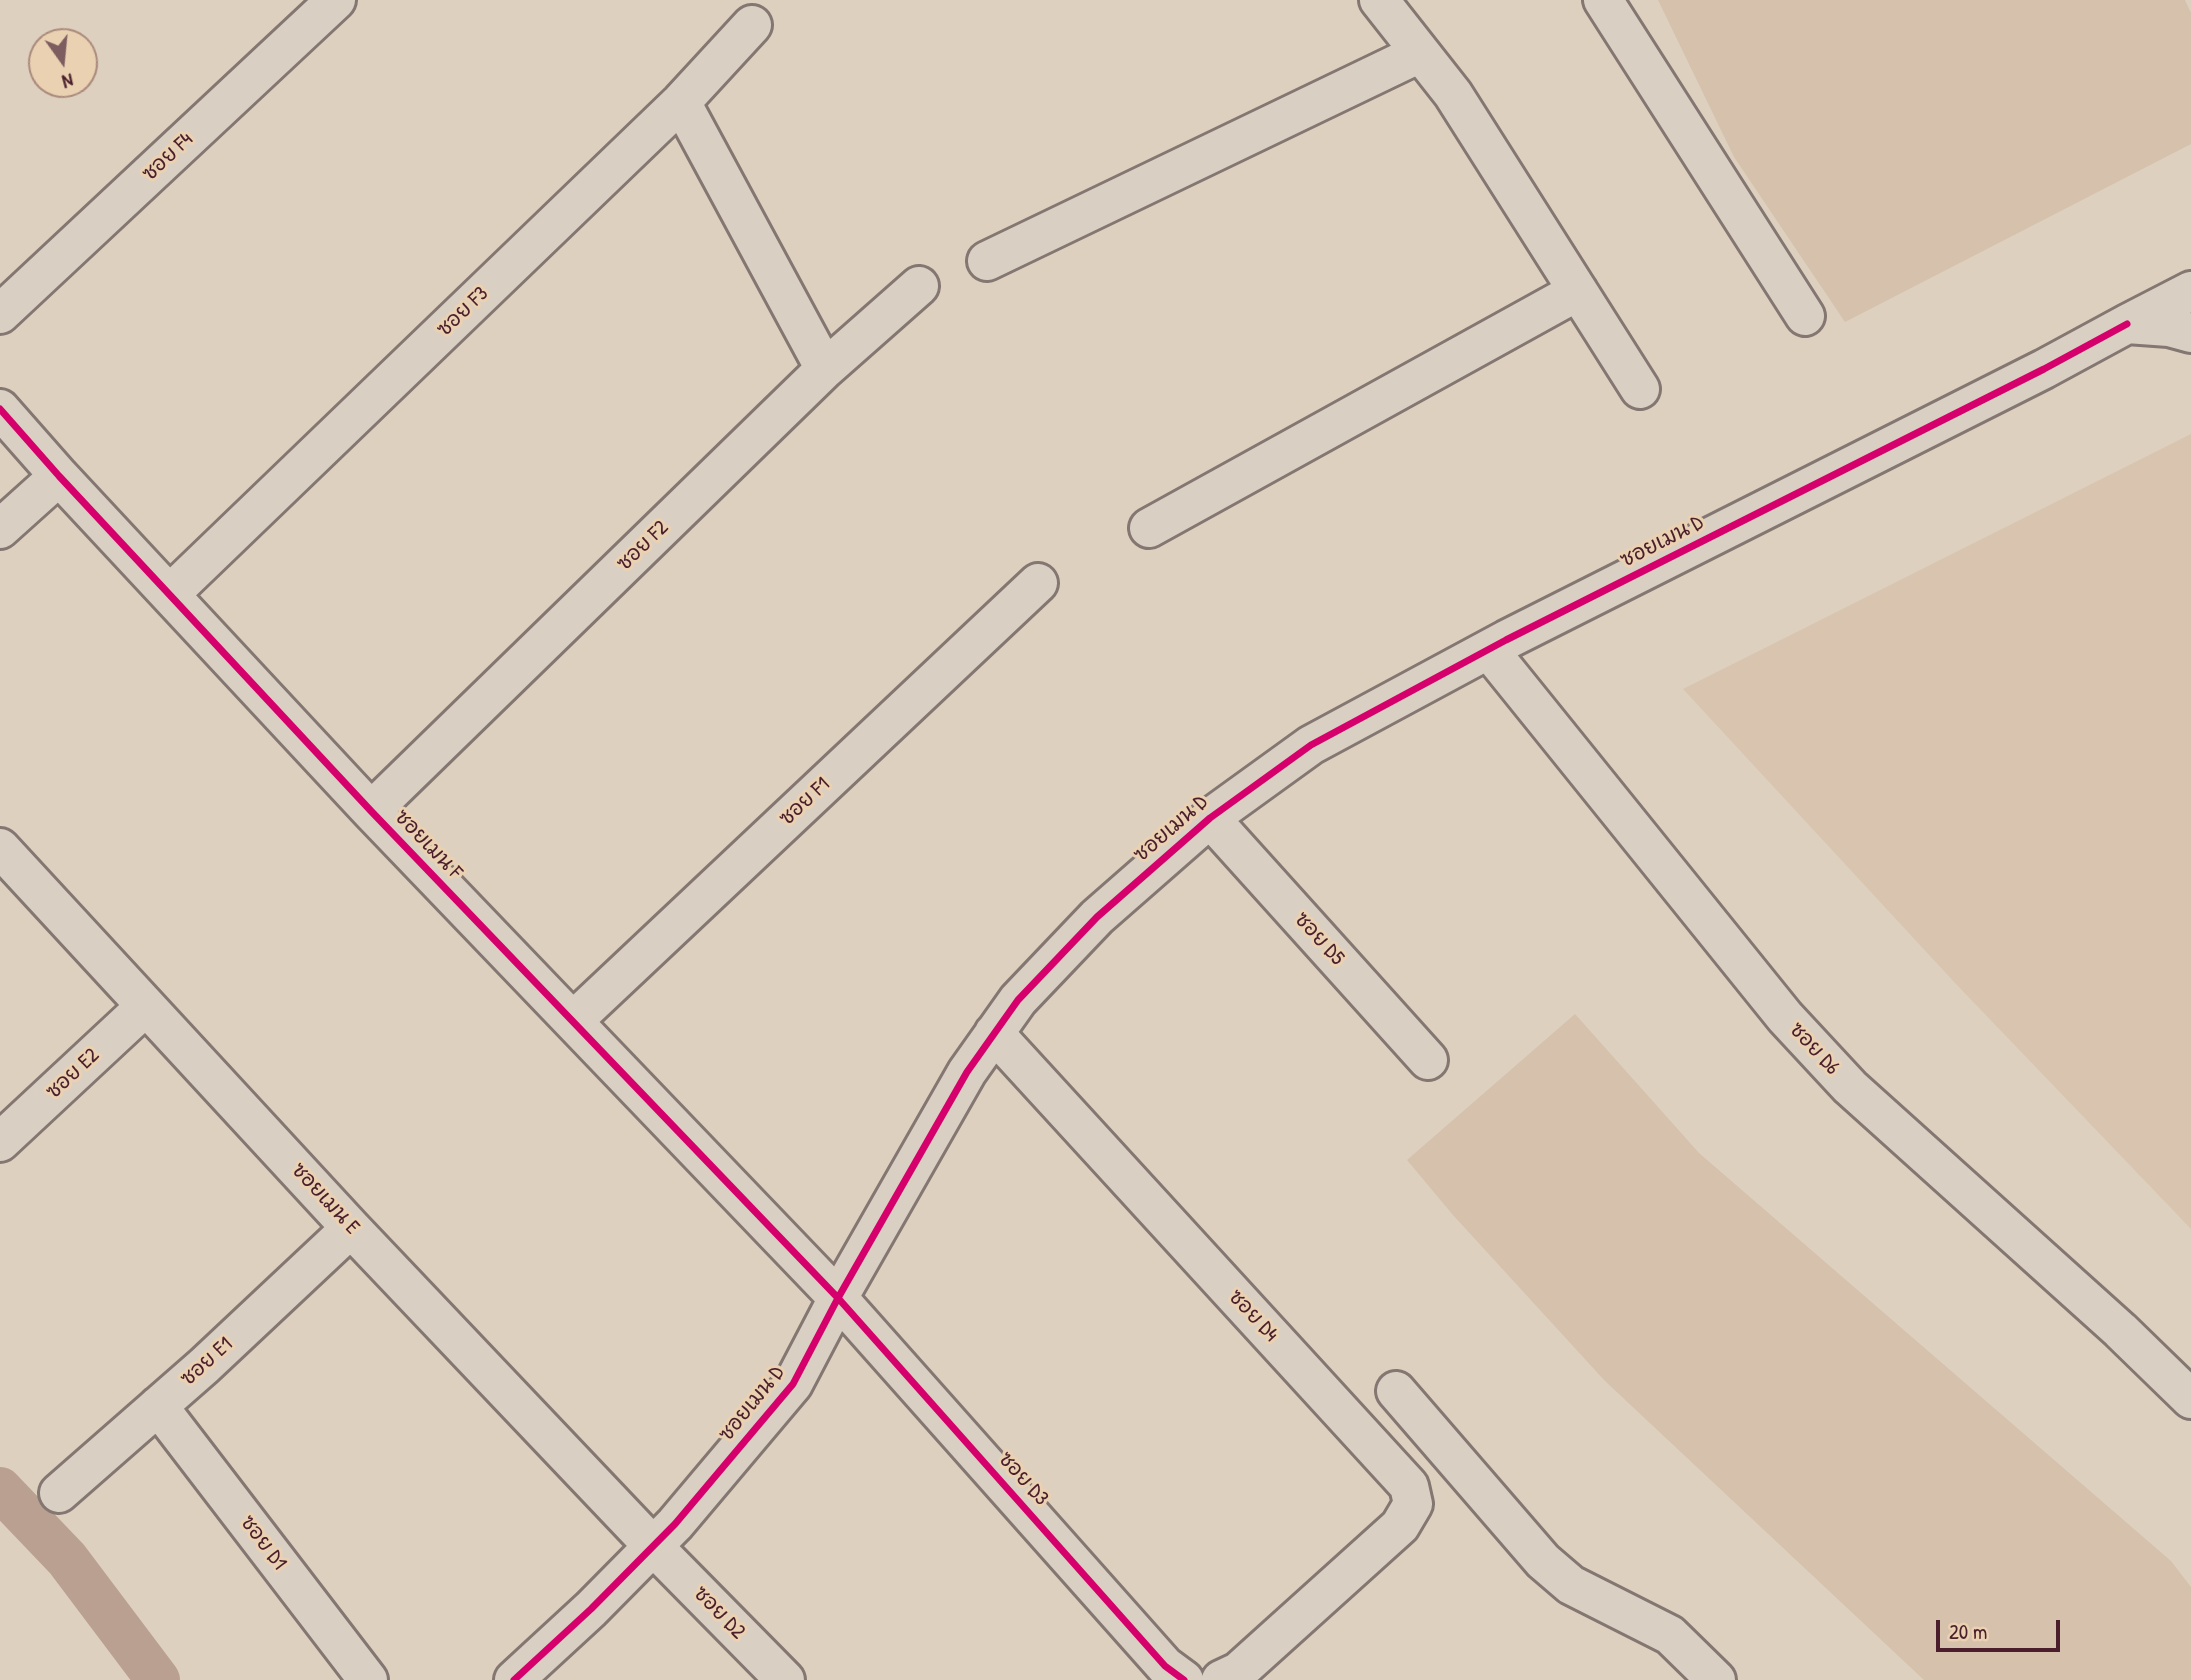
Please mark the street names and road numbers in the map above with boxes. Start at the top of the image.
street label: ซอย F4 [138,127,198,187]
street label: ซอย F3 [432,282,494,342]
street label: ซอยเมน D [1617,511,1707,573]
street label: ซอย F2 [612,516,674,576]
street label: ซอย F1 [775,773,835,831]
street label: ซอยเมน D [1129,790,1213,868]
street label: ซอยเมน F [389,805,467,885]
street label: ซอย D5 [1289,907,1349,971]
street label: ซอย D6 [1784,1018,1844,1080]
street label: ซอย E2 [41,1043,105,1105]
street label: ซอยเมน E [286,1158,364,1240]
street label: ซอย D4 [1223,1285,1283,1347]
street label: ซอย E1 [176,1332,238,1392]
street label: ซอยเมน D [714,1361,790,1447]
street label: ซอย D3 [992,1447,1054,1511]
street label: ซอย D1 [234,1511,292,1575]
street label: ซอย D2 [688,1581,750,1645]

